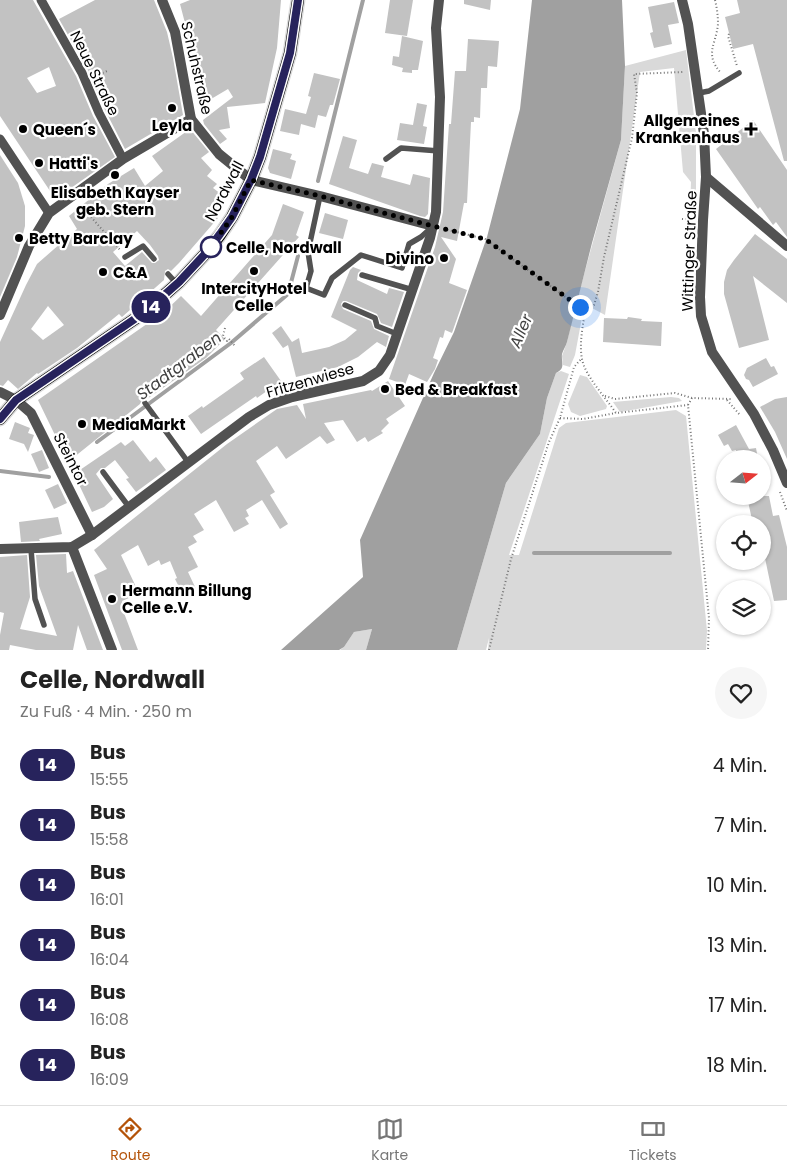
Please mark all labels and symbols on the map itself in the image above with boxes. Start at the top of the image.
street label: Schuhstraße [176,19,218,117]
street label: Neue Straße [65,27,125,119]
marker: Leyla [166,102,178,114]
place label: Allgemeines Krankenhaus [635,110,740,148]
place label: Leyla [152,115,192,136]
place label: Queen´s [33,119,96,140]
marker: Allgemeines Krankenhaus [744,122,758,136]
marker: Queen´s [17,123,29,135]
place label: Hatti's [49,153,98,174]
marker: Hatti's [33,157,45,169]
street label: Nordwall [199,157,249,225]
marker: Elisabeth Kayser geb. Stern [109,169,121,181]
place label: Elisabeth Kayser geb. Stern [51,182,180,220]
street label: Wittinger Straße [676,190,702,312]
place label: Betty Barclay [29,228,133,249]
marker: Betty Barclay [13,232,25,244]
marker: Celle, Nordwall [200,236,222,258]
place label: Celle, Nordwall [226,237,342,258]
place label: Divino [385,248,434,269]
marker: Divino [438,252,450,264]
place label: C&A [113,262,147,283]
marker: IntercityHotel Celle [248,265,260,277]
marker: C&A [97,266,109,278]
place label: IntercityHotel Celle [201,278,307,316]
line badge: 14 [128,291,174,323]
your location [568,295,593,320]
water label: Aller [503,310,539,352]
water label: Stadtgraben [132,326,226,406]
street label: Fritzenwiese [264,357,356,403]
place label: Bed & Breakfast [395,379,518,400]
marker: Bed & Breakfast [379,383,391,395]
place label: MediaMarkt [92,414,186,435]
marker: MediaMarkt [76,418,88,430]
street label: Steintor [49,429,94,490]
north arrow [716,450,771,505]
place label: Hermann Billung Celle e.V. [122,580,252,618]
marker: Hermann Billung Celle e.V. [106,593,118,605]

